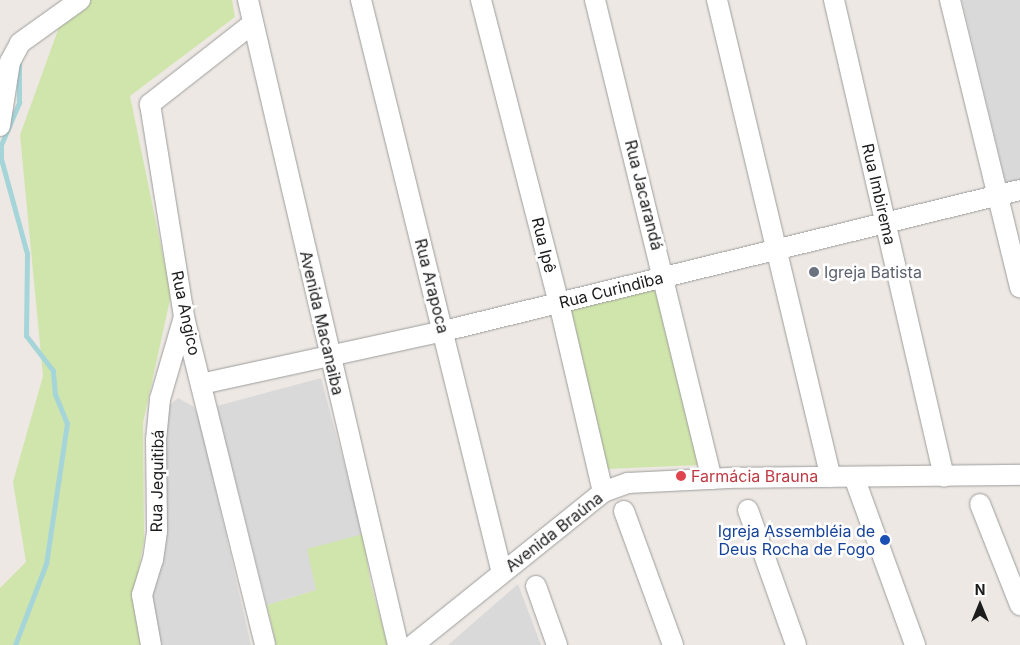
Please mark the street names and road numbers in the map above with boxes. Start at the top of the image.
street label: Rua Jacarandá [621,138,667,252]
street label: Rua Imbirema [858,142,900,246]
street label: Rua Ipê [528,215,560,275]
street label: Rua Arapoca [411,237,453,335]
street label: Avenida Macanaiba [296,249,348,397]
street label: Rua Curindiba [557,268,665,312]
street label: Rua Angico [168,269,204,357]
street label: Rua Jequitibá [147,429,167,533]
street label: Avenida Braúna [502,488,606,576]

